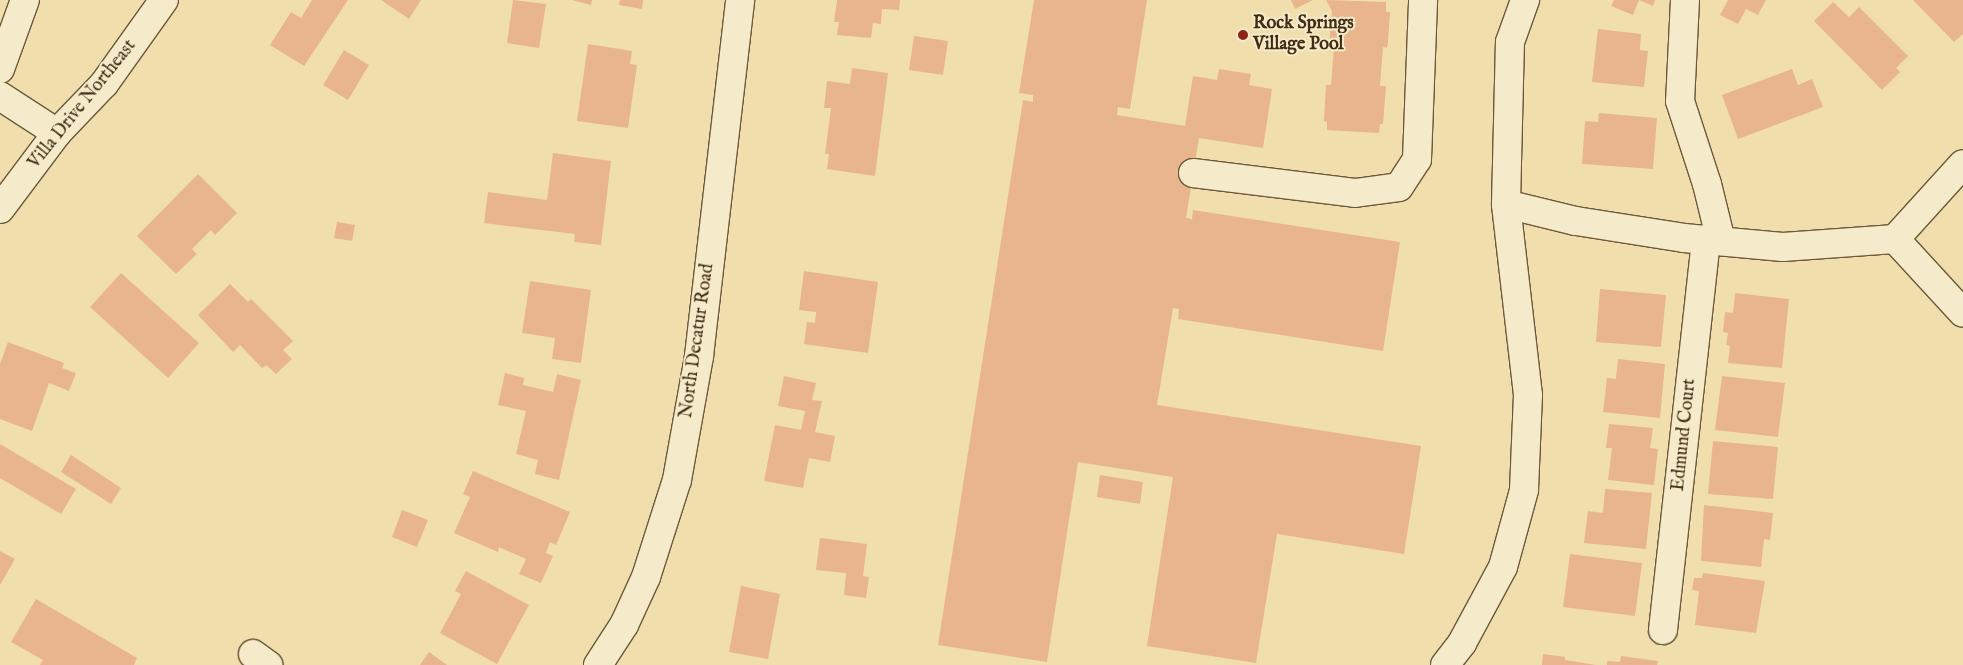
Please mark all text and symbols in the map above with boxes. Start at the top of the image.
place label: Rock Springs Village Pool [1253,14,1354,56]
marker: Rock Springs Village Pool [1237,29,1249,41]
street label: Villa Drive Northeast [24,36,142,174]
street label: North Decatur Road [676,262,720,420]
street label: Edmund Court [1668,378,1702,492]

